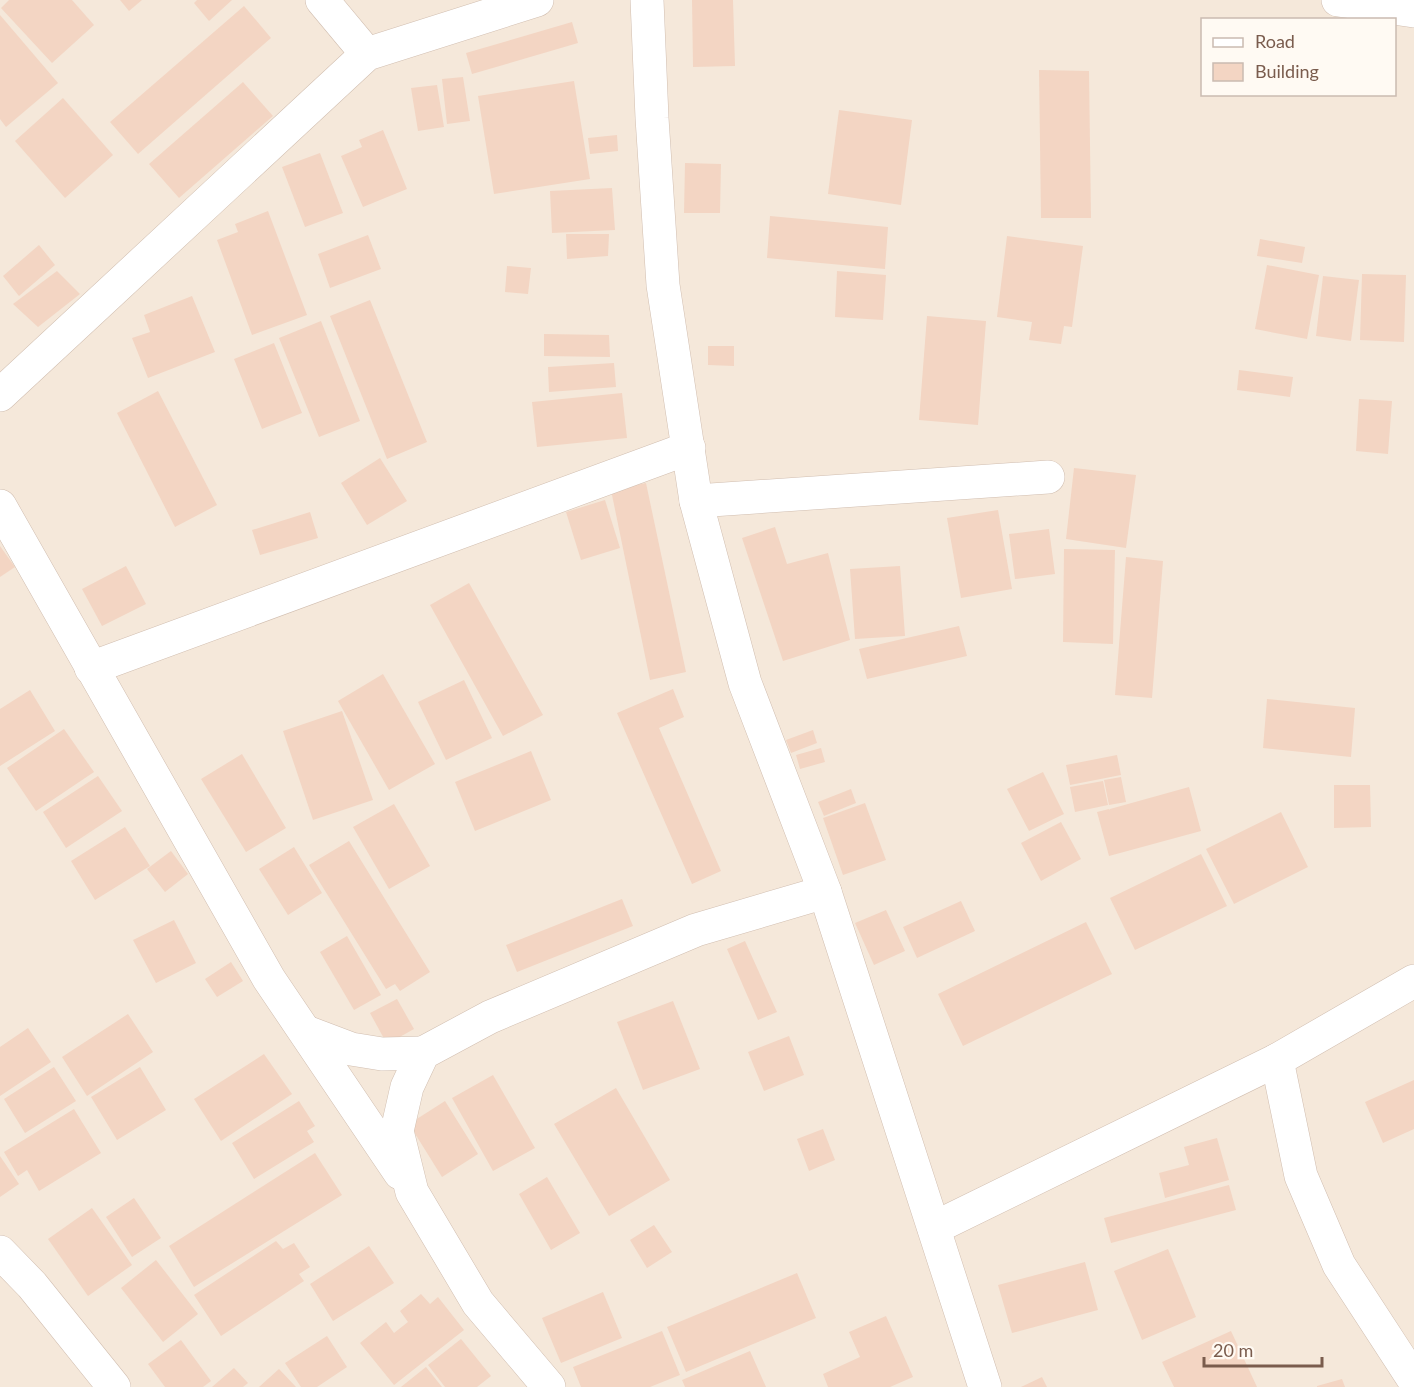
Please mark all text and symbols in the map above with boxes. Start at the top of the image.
legend [1201,18,1396,96]
text: Road [1255,30,1295,52]
text: Building [1255,60,1319,82]
scale bar [1204,1330,1322,1368]
text: 20 m [1213,1339,1253,1361]

